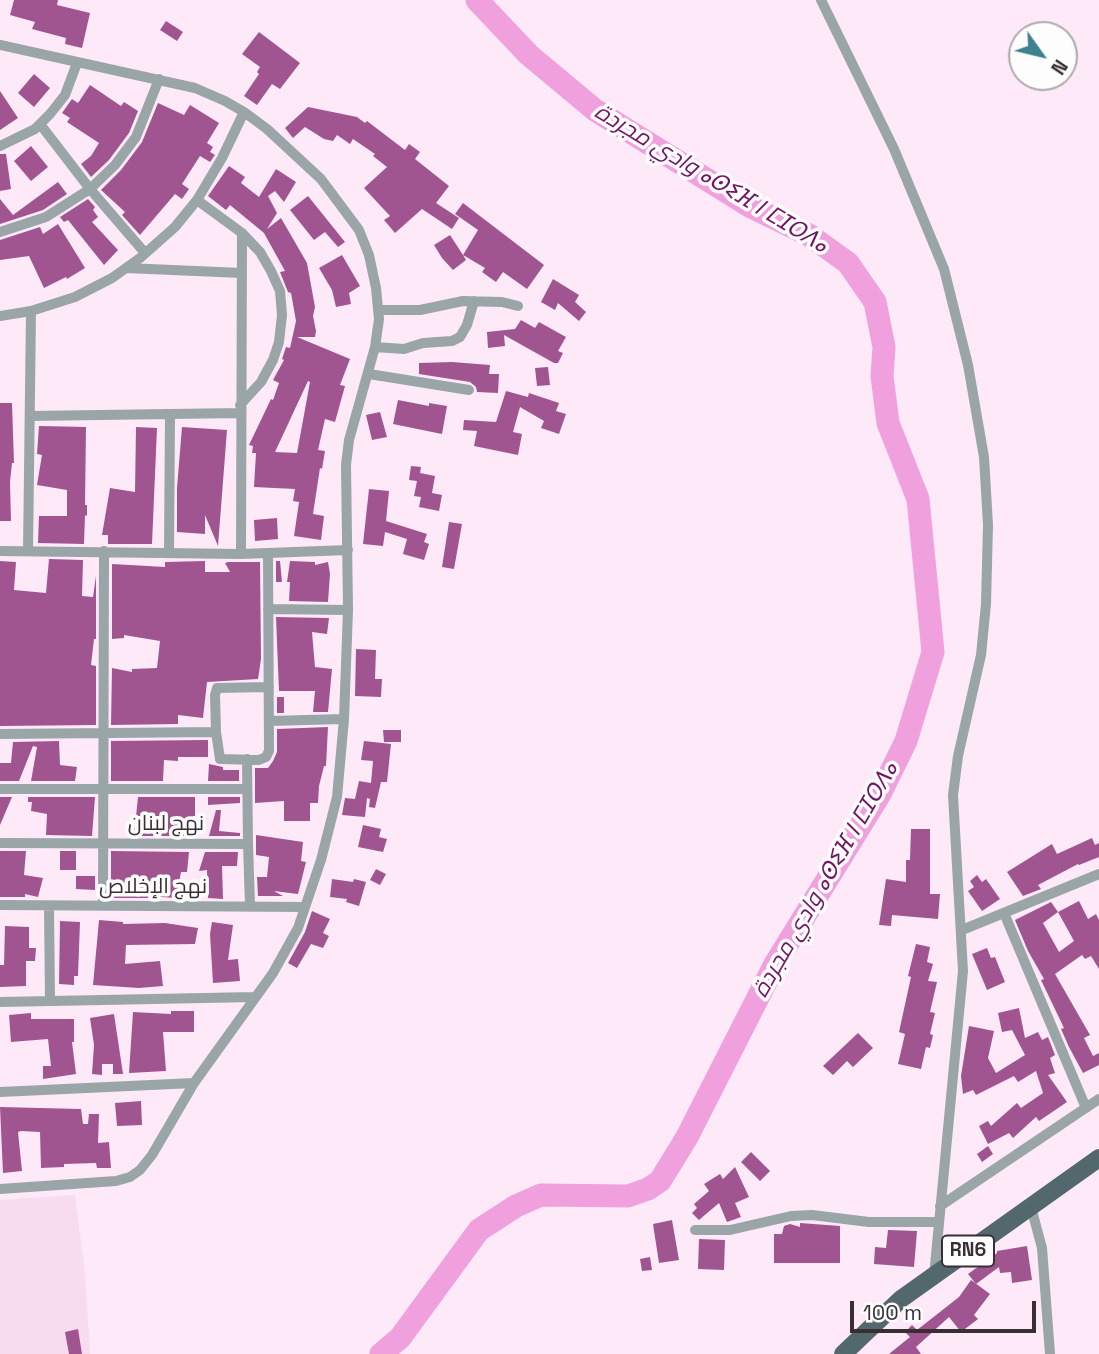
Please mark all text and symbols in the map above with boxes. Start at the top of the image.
north arrow [1008,21,1078,91]
text: N [1045,55,1073,79]
water label: وادي مجردة ⴰⵙⵉⴼ ⵏ ⵎⵊⵔⴷⴰ [589,98,833,260]
water label: وادي مجردة ⴰⵙⵉⴼ ⵏ ⵎⵊⵔⴷⴰ [747,757,905,1003]
street label: نهج لبنان [128,811,204,837]
street label: نهج الإخلاص [99,874,207,900]
road number: RN6 [942,1236,994,1266]
scale bar [854,1288,1040,1332]
text: 100 m [863,1299,922,1326]

